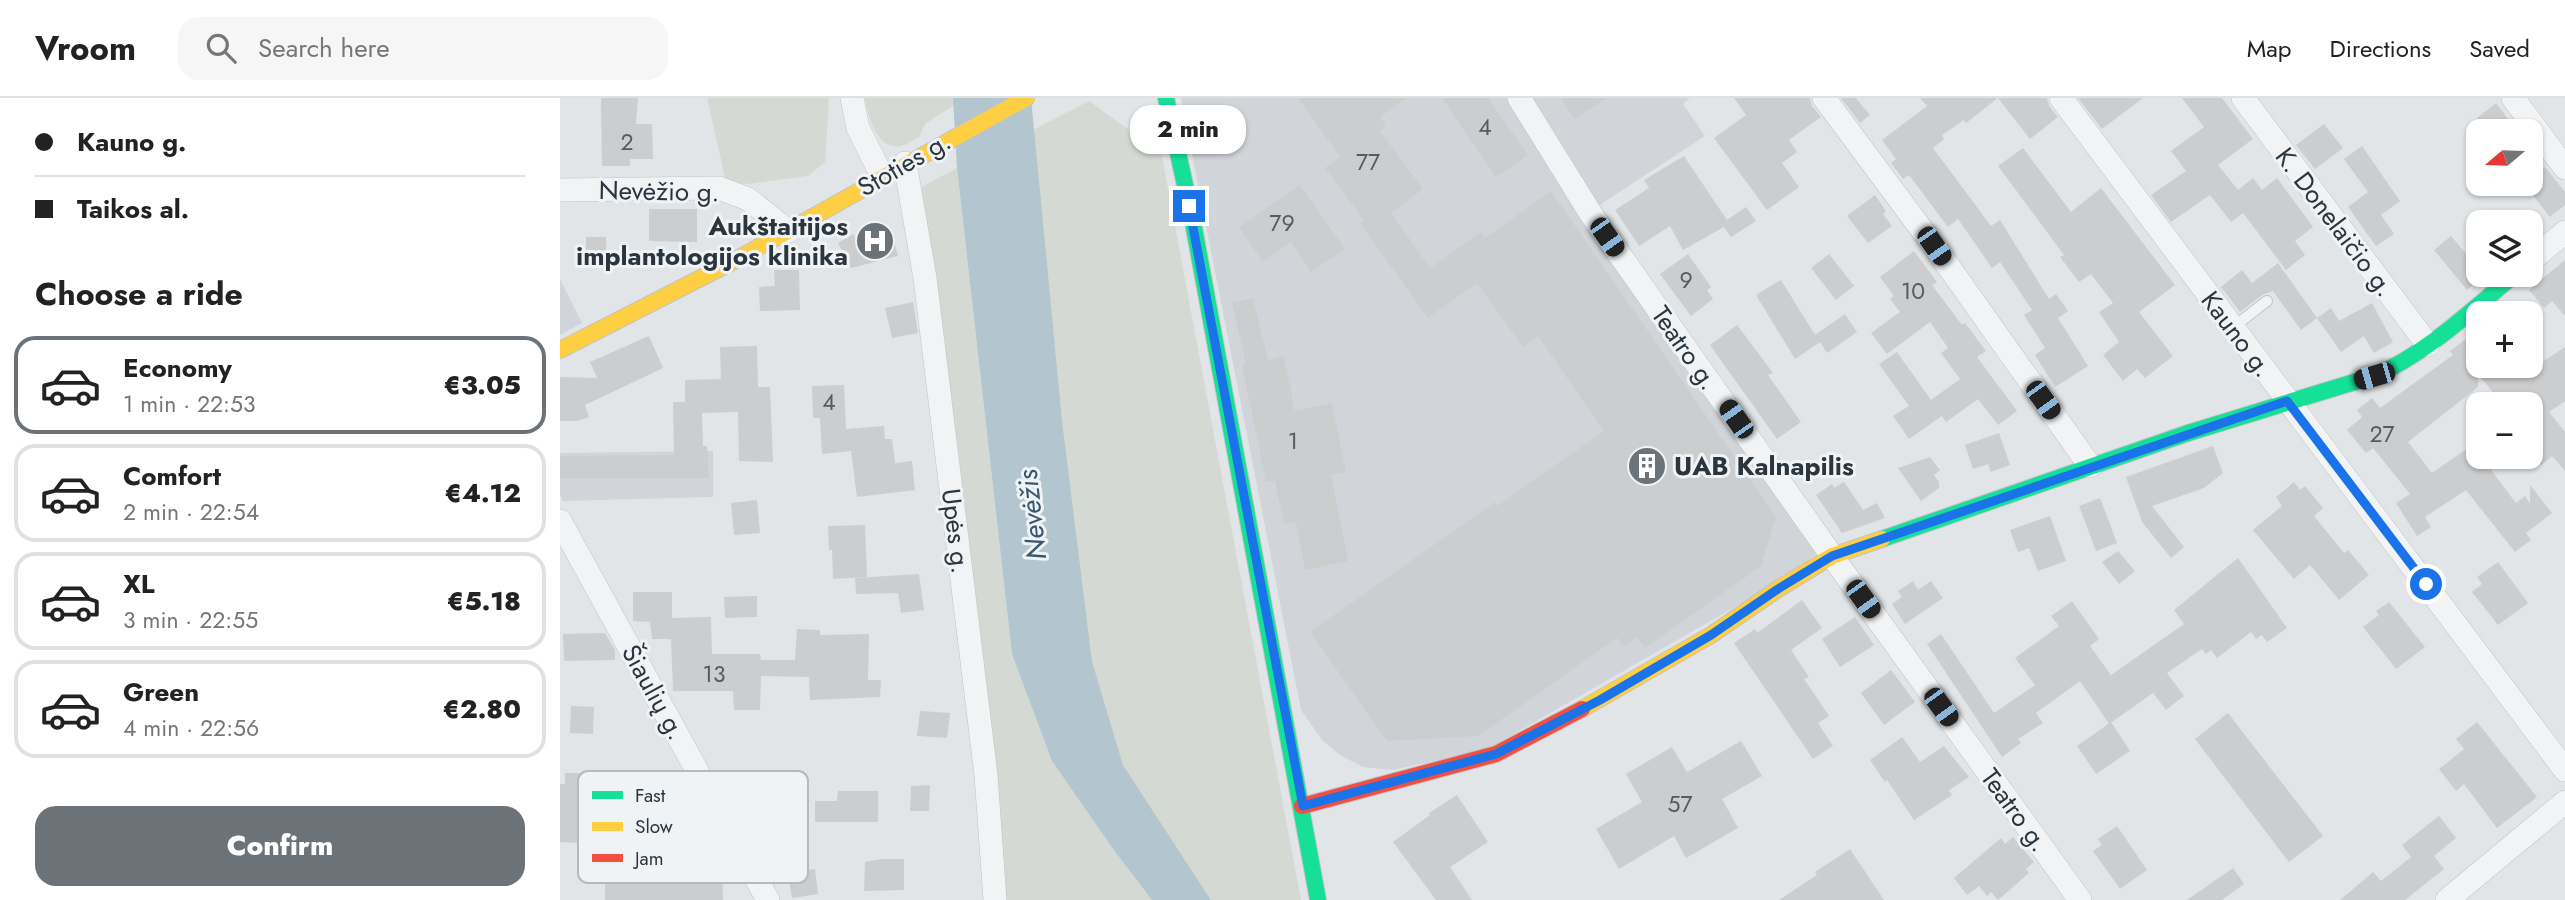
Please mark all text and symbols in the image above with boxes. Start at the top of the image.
search box [178,17,668,80]
text: Vroom [35,25,136,72]
icon: search [202,29,240,67]
text: Search here [258,29,390,67]
text: Map [2247,31,2292,66]
text: Directions [2330,31,2431,66]
text: Saved [2469,31,2530,66]
callout: 2 min [1131,105,1247,154]
house number: 4 [1478,110,1492,144]
text: 2 min [1157,112,1219,146]
north arrow [2466,119,2543,196]
map controls [2466,119,2543,469]
street label: Stoties g. [850,122,958,206]
text: Kauno g. [77,123,186,161]
house number: 2 [620,125,634,159]
street label: K. Donelaičio g. [2266,139,2404,305]
house number: 77 [1356,145,1380,179]
street label: Nevėžio g. [598,171,720,211]
text: Taikos al. [77,190,189,228]
route end [1173,190,1205,222]
house number: 79 [1269,206,1295,240]
place label: Aukštaitijos implantologijos klinika [576,207,848,275]
button: layers [2466,210,2543,287]
car [1587,214,1628,260]
hospital icon: Aukštaitijos implantologijos klinika [854,220,896,262]
car [1914,223,1955,269]
house number: 9 [1679,263,1693,297]
text: Choose a ride [35,271,243,317]
house number: 10 [1901,274,1925,308]
street label: Kauno g. [2192,283,2282,385]
street label: Teatro g. [1642,298,1728,398]
button: + [2466,301,2543,378]
text: Economy [123,349,232,387]
icon: car [39,354,102,417]
car [2351,360,2398,392]
text: €3.05 [443,366,521,404]
car [2023,377,2064,423]
house number: 4 [822,385,836,419]
text: 1 min · 22:53 [123,387,256,421]
button: − [2466,392,2543,469]
car [1716,396,1757,442]
house number: 27 [2369,417,2395,451]
house number: 1 [1288,424,1298,458]
building icon: UAB Kalnapilis [1626,445,1668,487]
place label: UAB Kalnapilis [1674,447,1854,485]
text: Comfort [123,457,221,495]
icon: car [39,462,102,525]
water label: Nevėžis [1007,467,1057,562]
text: €4.12 [444,474,521,512]
street label: Upės g. [932,486,980,576]
text: 2 min · 22:54 [123,495,259,529]
text: XL [123,565,155,603]
route start [2410,568,2442,600]
icon: car [39,570,102,633]
car [1843,576,1884,622]
text: €5.18 [447,582,521,620]
text: 3 min · 22:55 [123,603,258,637]
street label: Šiaulių g. [612,637,696,747]
house number: 13 [703,657,725,691]
text: Green [123,673,199,711]
icon: car [39,678,102,741]
car [1921,684,1962,730]
text: €2.80 [442,690,521,728]
text: 4 min · 22:56 [123,711,259,745]
street label: Teatro g. [1972,760,2058,860]
legend [578,771,808,883]
text: Fast [635,782,666,809]
house number: 57 [1667,787,1693,821]
button: Confirm [35,806,525,886]
text: Slow [635,813,673,840]
text: Jam [632,845,664,872]

